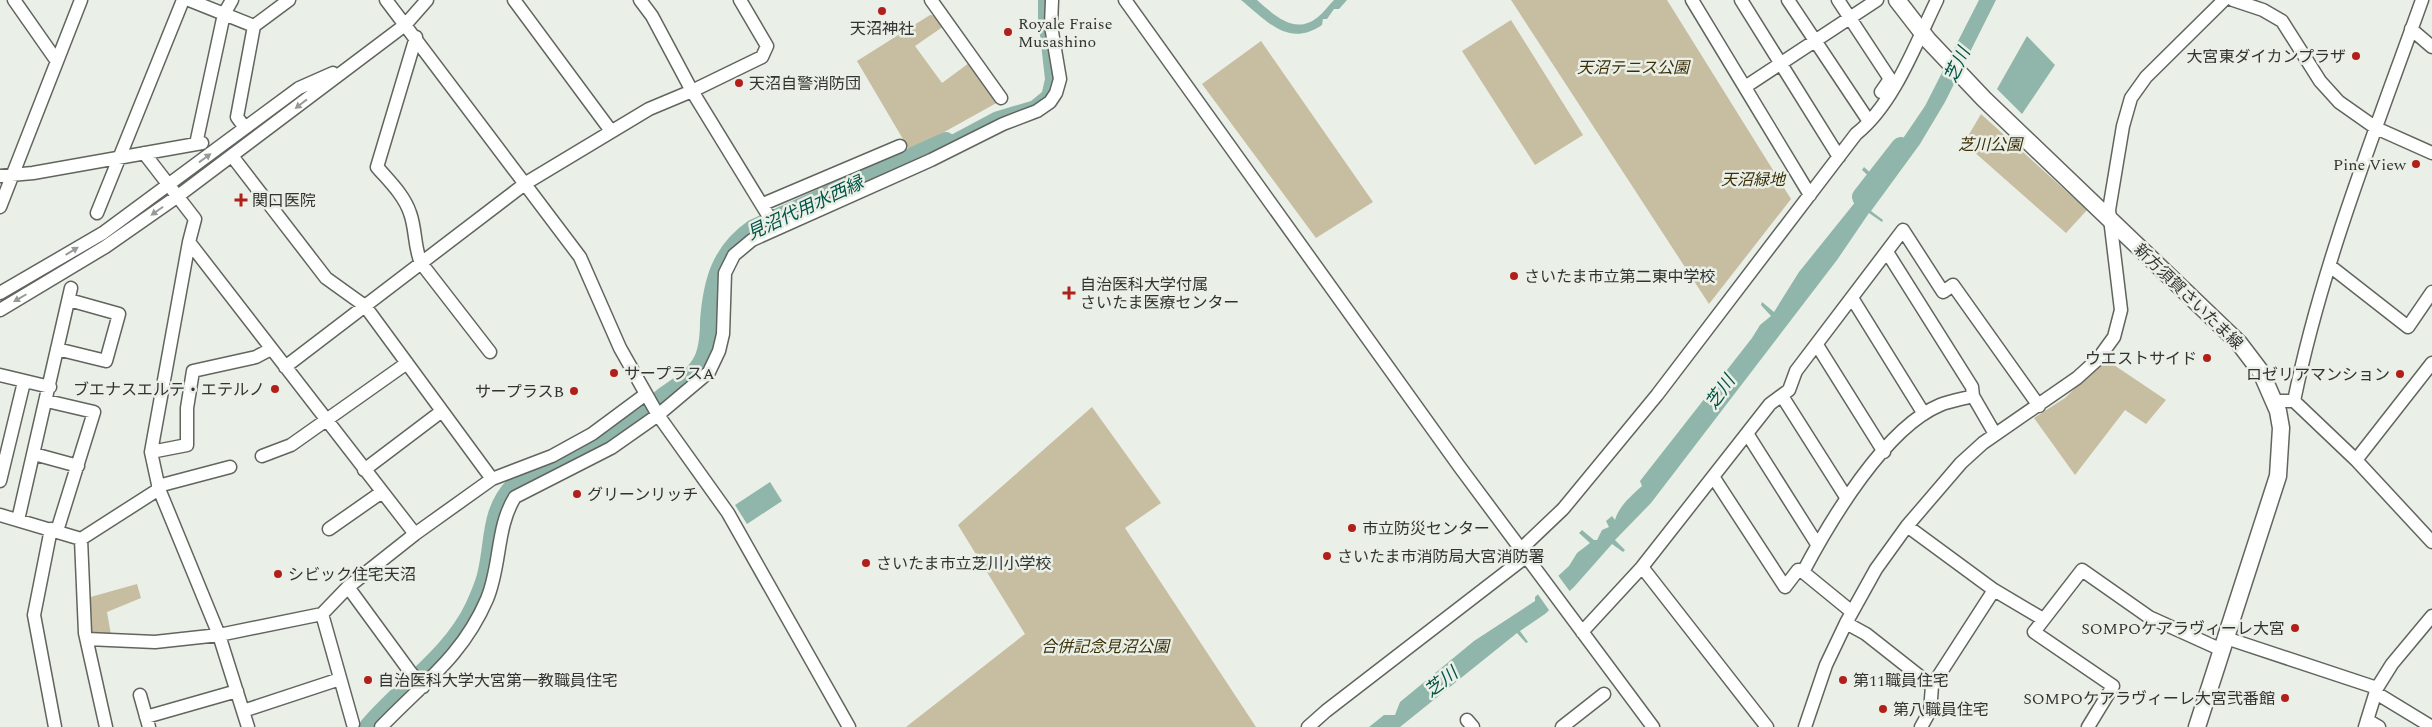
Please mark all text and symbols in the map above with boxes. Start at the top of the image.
marker: 天沼神社 [876,5,888,17]
place label: Royale Fraise Musashino [1018,12,1112,54]
place label: 天沼神社 [850,17,914,41]
marker: Royale Fraise Musashino [1002,26,1014,38]
water label: 芝川 [1938,41,1978,87]
place label: 大宮東ダイカンプラザ [2186,45,2346,69]
marker: 大宮東ダイカンプラザ [2350,50,2362,62]
park label: 天沼テニス公園 [1577,56,1691,80]
place label: 天沼自警消防団 [749,72,861,96]
marker: 天沼自警消防団 [733,77,745,89]
one-way arrow [295,98,308,109]
park label: 芝川公園 [1958,133,2024,157]
one-way arrow [198,152,211,163]
place label: Pine View [2333,153,2407,177]
marker: Pine View [2410,158,2422,170]
park label: 天沼緑地 [1721,168,1787,192]
water label: 見沼代用水西縁 [742,169,870,247]
place label: 関口医院 [252,189,316,213]
marker: 関口医院 [234,193,248,207]
one-way arrow [150,206,163,216]
street label: 新方須賀さいたま線 [2128,238,2248,355]
one-way arrow [66,246,79,255]
place label: さいたま市立第二東中学校 [1524,265,1716,289]
marker: さいたま市立第二東中学校 [1508,270,1520,282]
place label: 自治医科大学付属 さいたま医療センター [1080,273,1240,315]
marker: 自治医科大学付属 さいたま医療センター [1062,286,1076,300]
one-way arrow [13,294,26,303]
place label: ウエストサイド [2085,347,2197,371]
marker: ウエストサイド [2201,352,2213,364]
place label: サープラスA [624,362,715,386]
place label: ロゼリアマンション [2246,363,2390,387]
marker: サープラスA [608,367,620,379]
water label: 芝川 [1699,368,1743,415]
marker: ロゼリアマンション [2394,368,2406,380]
place label: ブエナスエルテ・エテルノ [73,378,265,402]
place label: サープラスB [475,380,564,404]
marker: ブエナスエルテ・エテルノ [269,383,281,395]
marker: サープラスB [568,385,580,397]
place label: グリーンリッチ [587,483,698,507]
marker: グリーンリッチ [571,488,583,500]
place label: 市立防災センター [1362,517,1490,541]
marker: 市立防災センター [1346,522,1358,534]
place label: さいたま市消防局大宮消防署 [1337,545,1545,569]
marker: さいたま市消防局大宮消防署 [1321,550,1333,562]
place label: さいたま市立芝川小学校 [876,552,1052,576]
marker: さいたま市立芝川小学校 [860,557,872,569]
place label: シビック住宅天沼 [288,563,416,587]
marker: シビック住宅天沼 [272,568,284,580]
place label: SOMPOケアラヴィーレ大宮 [2081,617,2285,641]
marker: SOMPOケアラヴィーレ大宮 [2289,622,2301,634]
park label: 合併記念見沼公園 [1041,635,1171,659]
water label: 芝川 [1419,659,1465,704]
place label: 自治医科大学大宮第一教職員住宅 [378,669,618,693]
place label: 第11職員住宅 [1853,669,1949,693]
marker: 自治医科大学大宮第一教職員住宅 [362,674,374,686]
marker: 第11職員住宅 [1837,674,1849,686]
place label: SOMPOケアラヴィーレ大宮弐番館 [2023,687,2275,711]
marker: SOMPOケアラヴィーレ大宮弐番館 [2279,692,2291,704]
place label: 第八職員住宅 [1893,698,1989,722]
marker: 第八職員住宅 [1877,703,1889,715]

